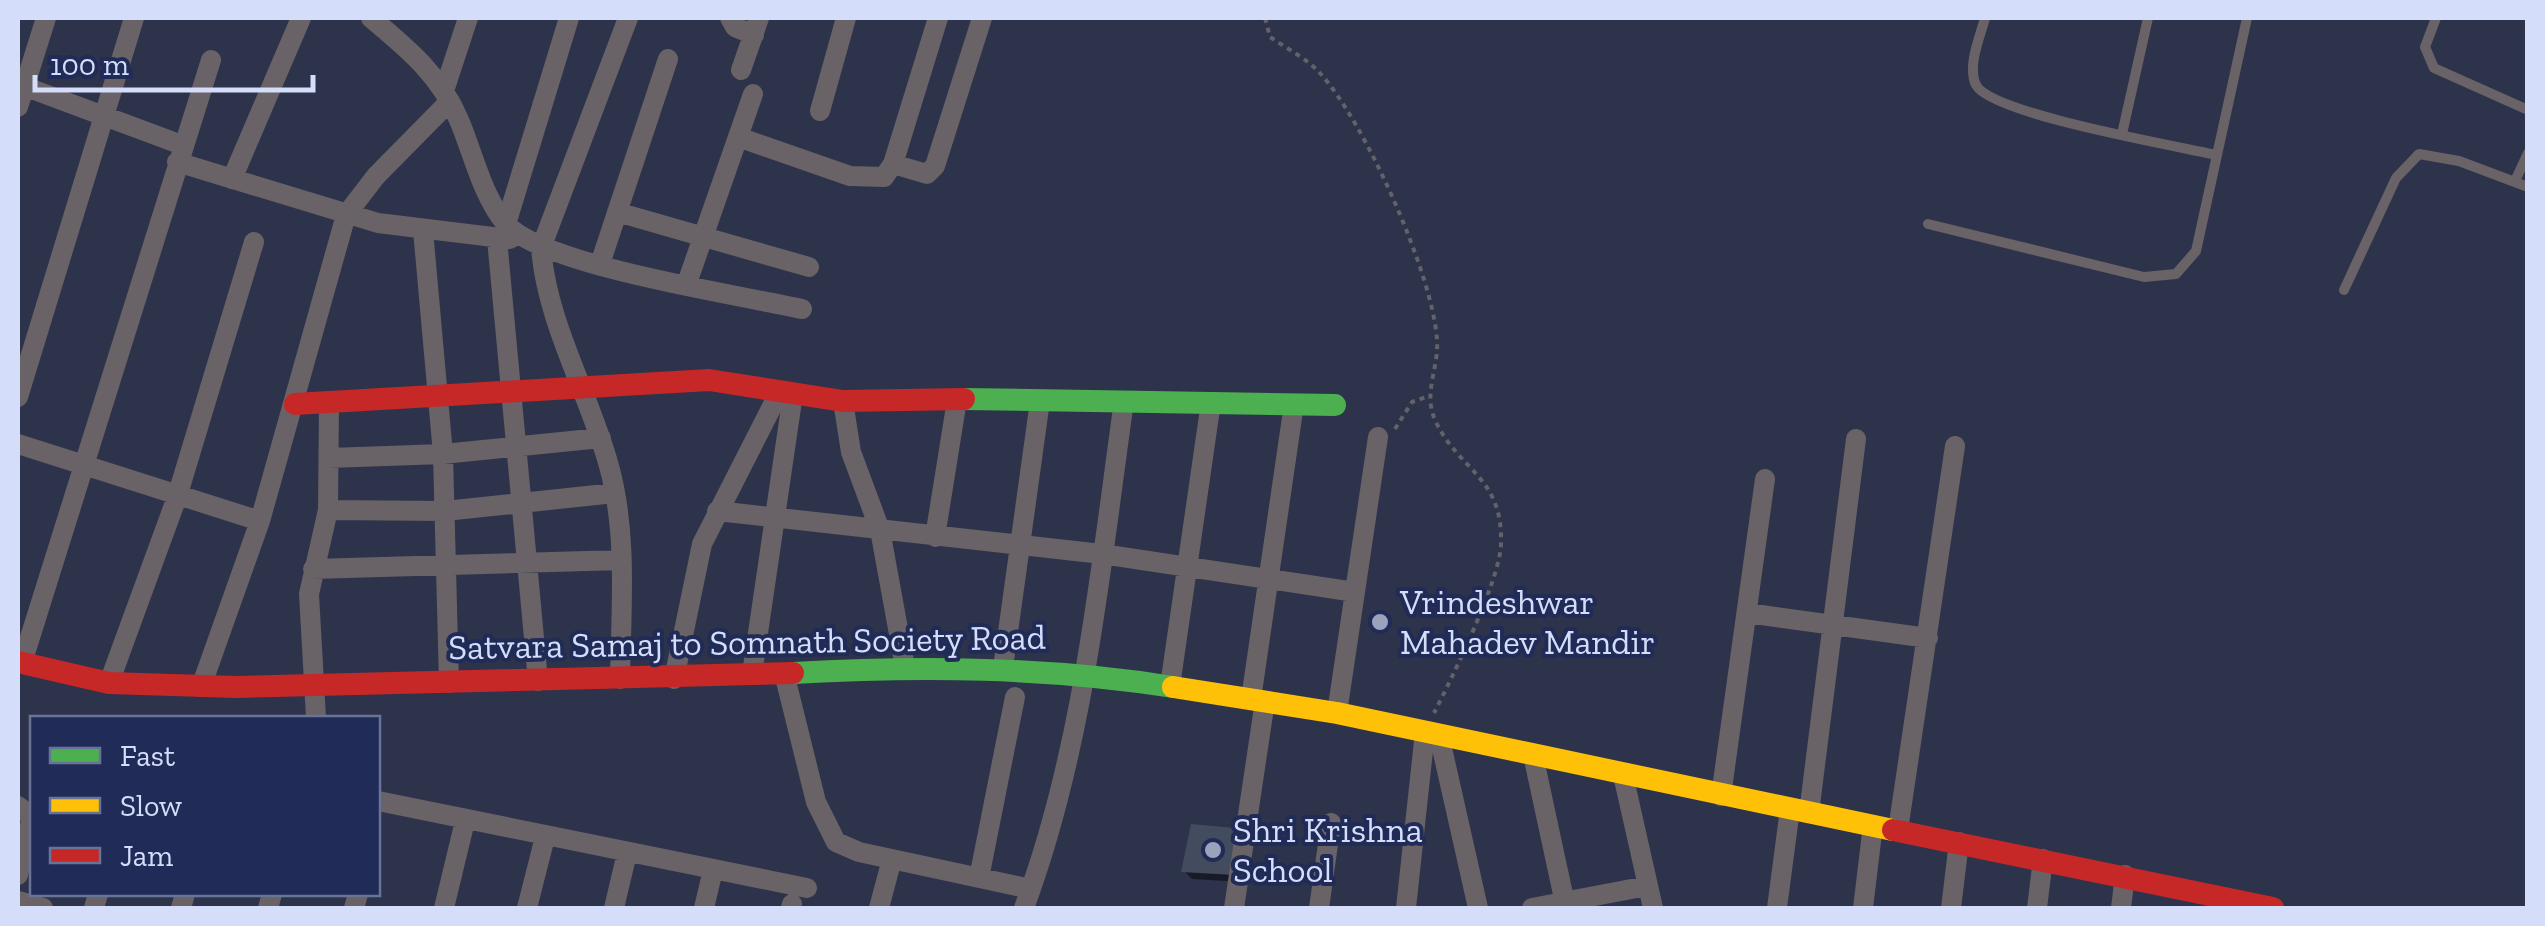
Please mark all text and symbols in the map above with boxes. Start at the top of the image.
scale bar [35,30,312,92]
text: 100 m [50,47,129,83]
place label: Vrindeshwar Mahadev Mandir [1399,581,1655,663]
marker: Vrindeshwar Mahadev Mandir [1369,611,1391,633]
street label: Satvara Samaj to Somnath Society Road [448,616,1046,668]
legend [30,716,380,896]
text: Fast [120,738,175,774]
text: Slow [120,788,182,824]
place label: Shri Krishna School [1233,809,1423,891]
text: Jam [120,838,173,874]
marker: Shri Krishna School [1202,839,1224,861]

